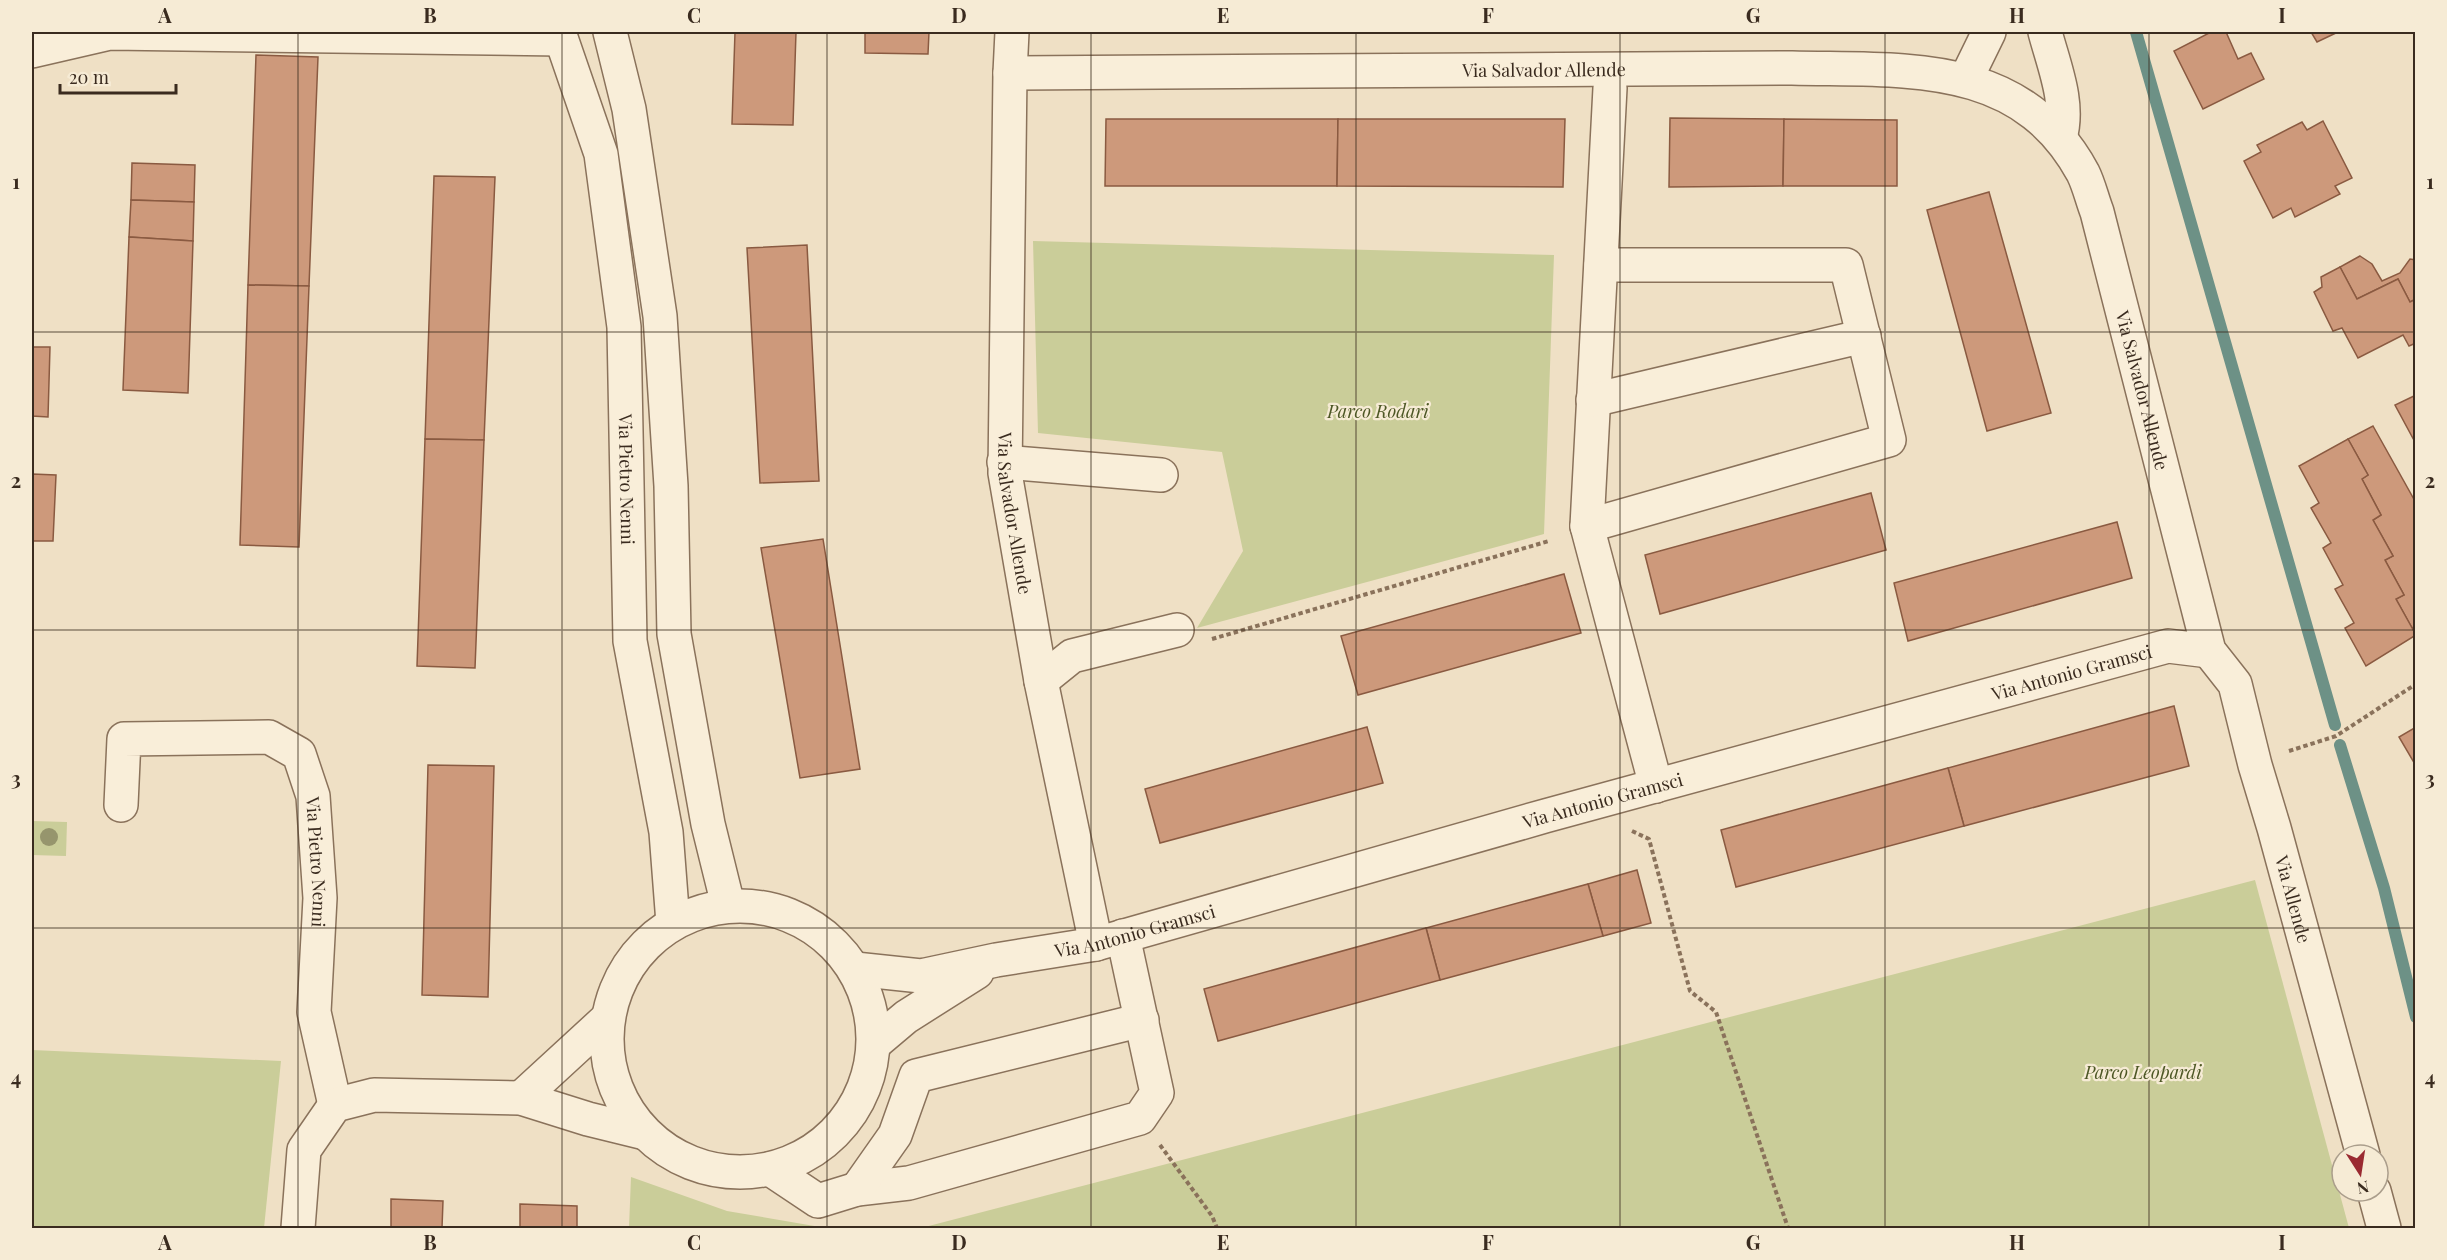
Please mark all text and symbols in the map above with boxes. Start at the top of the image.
text: A [157,1,172,28]
text: B [423,1,437,28]
text: C [687,1,701,28]
text: D [951,1,967,28]
text: E [1217,1,1229,28]
text: F [1482,1,1494,28]
text: G [1746,1,1761,28]
text: H [2009,1,2025,28]
text: I [2278,1,2286,28]
scale bar [60,57,176,95]
street label: Via Salvador Allende [1461,57,1626,82]
text: 20 m [69,65,109,89]
text: 1 [12,167,20,194]
text: 1 [2426,167,2434,194]
street label: Via Salvador Allende [2110,307,2174,473]
park label: Parco Rodari [1326,399,1429,423]
street label: Via Pietro Nenni [614,413,640,545]
street label: Via Salvador Allende [993,431,1038,596]
text: 2 [11,466,21,493]
text: 2 [2425,466,2435,493]
street label: Via Antonio Gramsci [1988,639,2154,706]
text: 3 [11,764,21,791]
text: 3 [2425,764,2435,791]
street label: Via Antonio Gramsci [1519,767,1686,834]
street label: Via Pietro Nenni [301,795,332,928]
street label: Via Allende [2270,852,2317,946]
street label: Via Antonio Gramsci [1052,899,1218,963]
park label: Parco Leopardi [2083,1060,2202,1084]
text: 4 [11,1063,21,1090]
text: 4 [2425,1063,2435,1090]
north arrow [2330,1143,2390,1203]
text: N [2355,1177,2371,1200]
text: A [157,1228,172,1255]
text: B [423,1228,437,1255]
text: C [687,1228,701,1255]
text: D [951,1228,967,1255]
text: E [1217,1228,1229,1255]
text: F [1482,1228,1494,1255]
text: G [1746,1228,1761,1255]
text: H [2009,1228,2025,1255]
text: I [2278,1228,2286,1255]

